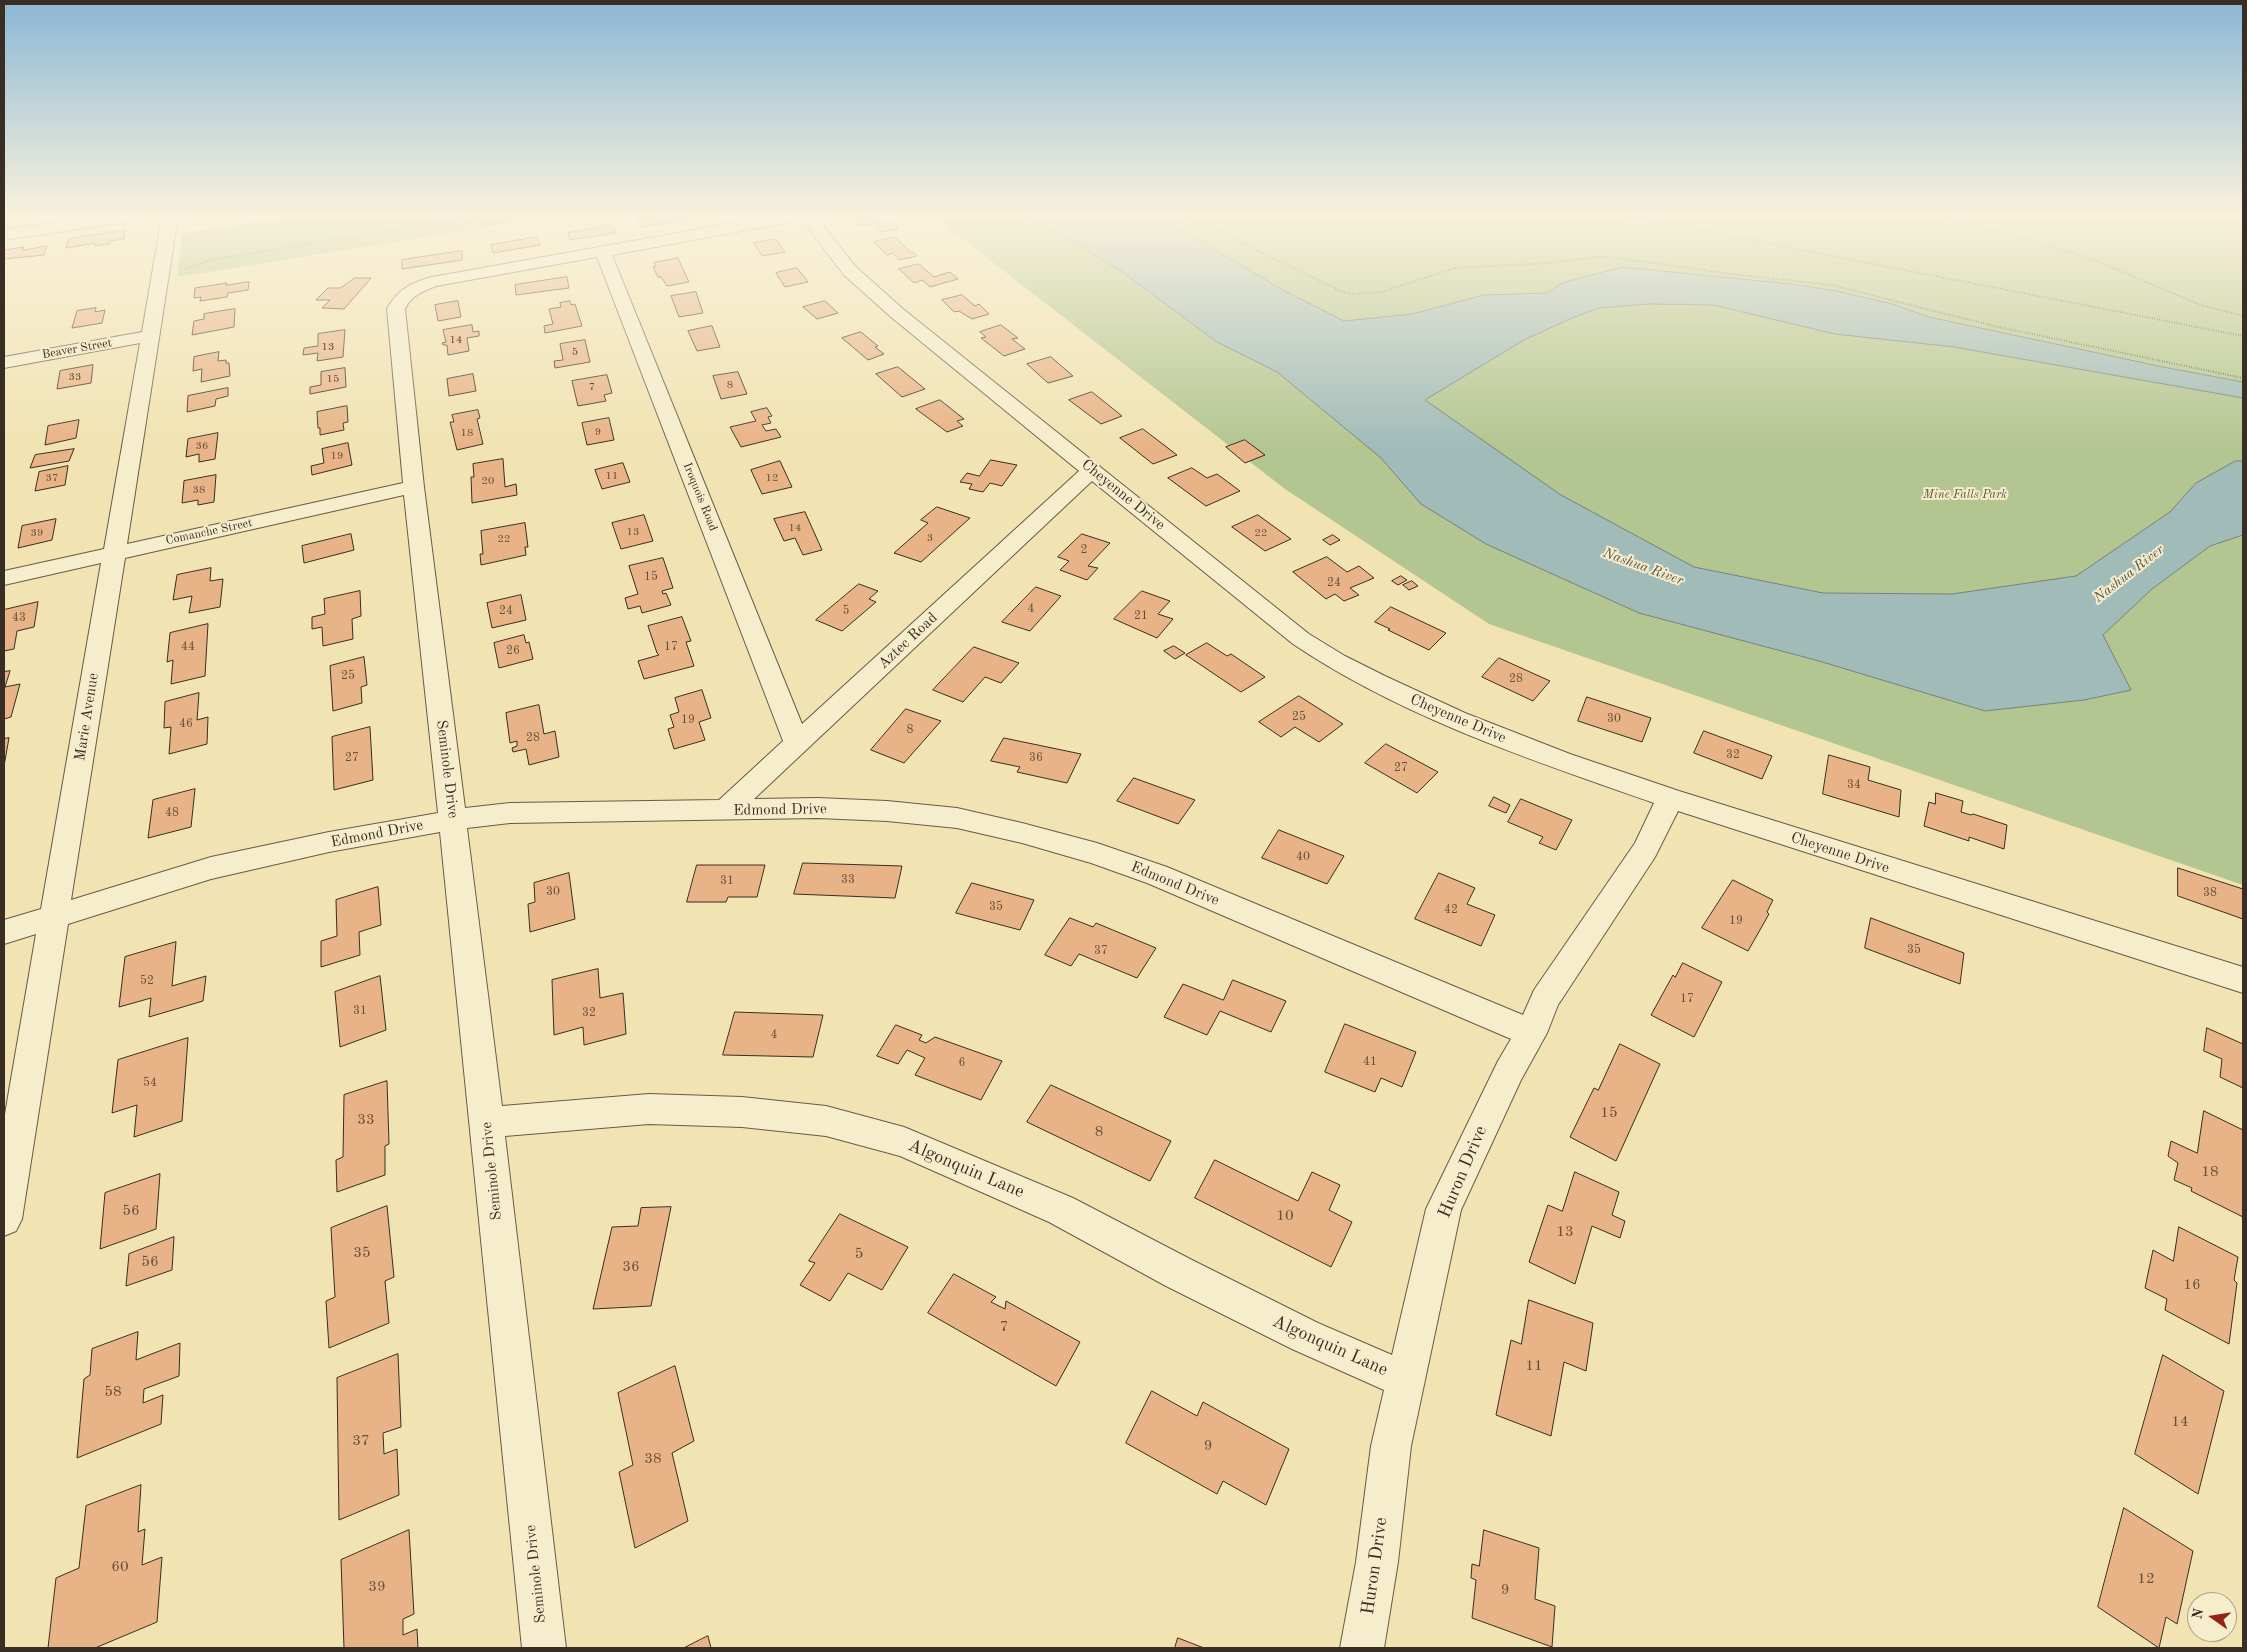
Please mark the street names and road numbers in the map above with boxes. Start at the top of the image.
street label: Beaver Street [41,336,113,362]
street label: Cheyenne Drive [1077,456,1169,534]
street label: Iroquois Road [680,461,720,533]
street label: Comanche Street [164,516,254,548]
street label: Aztec Road [875,609,941,673]
street label: Marie Avenue [71,672,103,762]
street label: Cheyenne Drive [1407,691,1509,747]
street label: Seminole Drive [432,719,462,819]
street label: Edmond Drive [733,800,827,820]
street label: Edmond Drive [329,816,425,852]
street label: Cheyenne Drive [1788,829,1892,877]
street label: Edmond Drive [1128,858,1222,910]
street label: Seminole Drive [478,1121,506,1221]
street label: Huron Drive [1434,1123,1492,1221]
street label: Algonquin Lane [905,1135,1027,1203]
street label: Algonquin Lane [1269,1311,1391,1381]
street label: Huron Drive [1357,1516,1393,1616]
street label: Seminole Drive [522,1524,550,1624]

